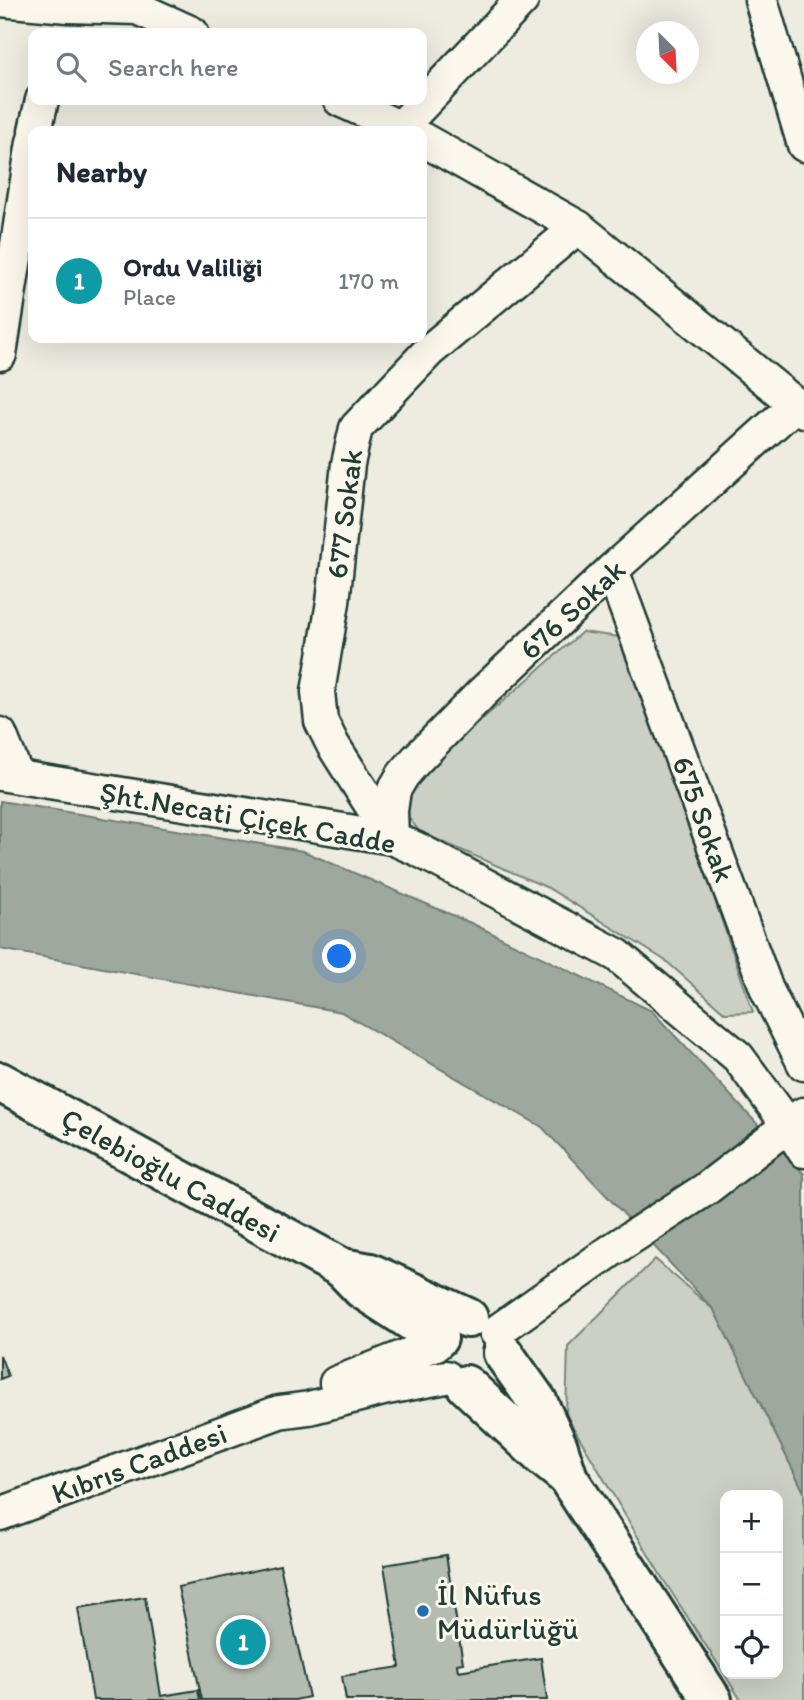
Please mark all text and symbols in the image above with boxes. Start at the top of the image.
north arrow [636,21,699,84]
search box [28,28,427,105]
icon: search [52,48,90,86]
text: Search here [108,51,238,83]
text: Nearby [56,153,147,190]
text: Ordu Valiliği [123,251,262,283]
text: 1 [74,267,84,295]
text: 170 m [338,267,399,295]
text: Place [123,283,176,311]
street label: 677 Sokak [318,447,370,581]
street label: 676 Sokak [511,551,633,667]
street label: 675 Sokak [664,751,744,887]
street label: Şht.Necati Çiçek Cadde [97,773,399,861]
your location [322,939,356,973]
street label: Çelebioğlu Caddesi [55,1099,287,1251]
street label: Kıbrıs Caddesi [46,1414,232,1512]
map controls [720,1490,783,1679]
button: + [720,1490,783,1553]
button: − [720,1553,783,1616]
place label: İl Nüfus Müdürlüğü [437,1576,579,1647]
marker: İl Nüfus Müdürlüğü [415,1603,431,1619]
pin: 1 [220,1616,266,1668]
button: locate [720,1616,783,1679]

